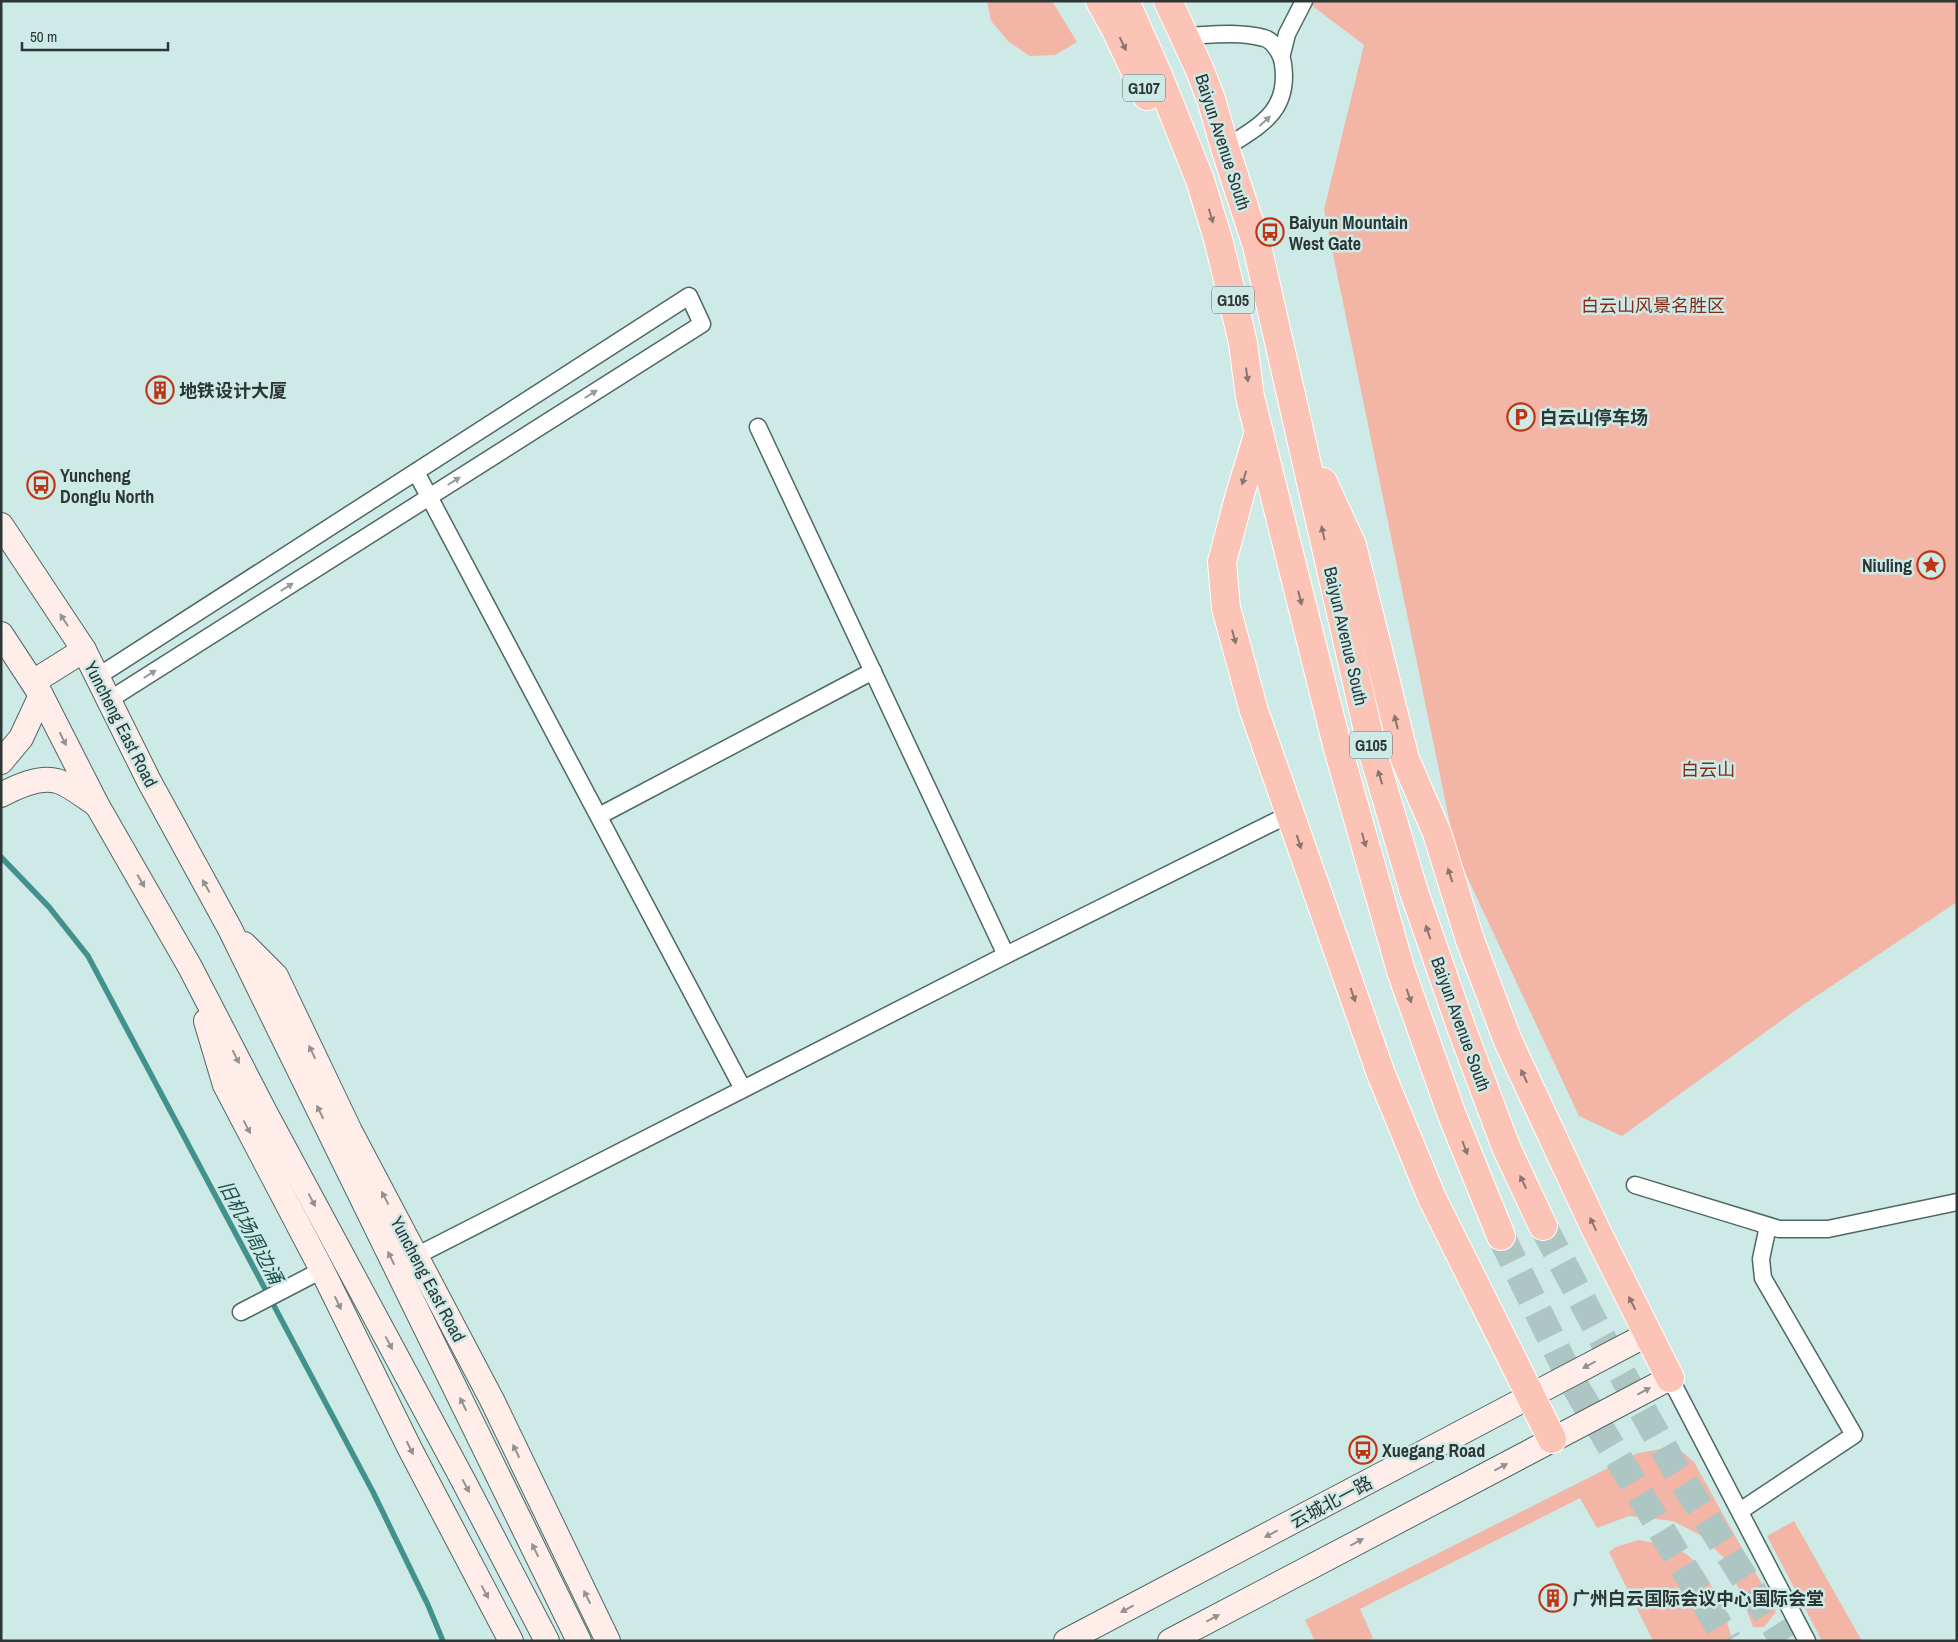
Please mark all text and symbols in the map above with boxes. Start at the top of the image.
scale bar [22,20,169,52]
text: 50 m [30,26,57,47]
one-way arrow [1119,37,1127,51]
street label: Baiyun Avenue South [1189,71,1257,213]
road number: G107 [1123,75,1165,102]
one-way arrow [1259,115,1271,126]
one-way arrow [1208,209,1216,224]
place label: Baiyun Mountain West Gate [1289,210,1408,256]
bus stop icon: Baiyun Mountain West Gate [1255,217,1285,247]
road number: G105 [1212,286,1254,314]
park label: 白云山风景名胜区 [1581,293,1725,318]
one-way arrow [1243,367,1251,383]
building icon: 地铁设计大厦 [145,375,175,405]
place label: 地铁设计大厦 [179,378,287,403]
one-way arrow [584,389,598,399]
parking icon: 白云山停车场 [1506,402,1536,432]
place label: 白云山停车场 [1540,405,1648,430]
place label: Yuncheng Donglu North [60,463,154,509]
bus stop icon: Yuncheng Donglu North [26,470,56,500]
one-way arrow [1240,471,1248,486]
one-way arrow [447,476,460,486]
one-way arrow [1319,526,1327,541]
place icon: Niuling [1916,550,1946,580]
place label: Niuling [1862,553,1912,578]
street label: Baiyun Avenue South [1318,564,1374,708]
one-way arrow [281,582,294,592]
one-way arrow [1296,590,1304,605]
one-way arrow [59,613,68,627]
one-way arrow [1230,629,1238,644]
street label: Yuncheng East Road [78,657,164,791]
one-way arrow [143,670,157,679]
one-way arrow [1392,714,1400,729]
one-way arrow [59,731,67,746]
road number: G105 [1350,732,1392,758]
park label: 白云山 [1681,757,1735,782]
one-way arrow [1375,769,1383,784]
one-way arrow [1360,832,1368,847]
one-way arrow [1295,834,1303,849]
one-way arrow [1445,867,1453,882]
one-way arrow [136,875,145,888]
one-way arrow [202,880,211,893]
one-way arrow [1424,924,1432,939]
street label: Baiyun Avenue South [1425,953,1497,1095]
one-way arrow [1350,987,1357,1002]
one-way arrow [1406,988,1414,1003]
one-way arrow [308,1045,316,1059]
one-way arrow [232,1049,240,1064]
one-way arrow [1520,1069,1528,1083]
one-way arrow [315,1105,323,1119]
one-way arrow [243,1120,251,1135]
one-way arrow [1461,1141,1469,1156]
one-way arrow [1518,1175,1526,1189]
water label: 旧机场周边涌 [213,1176,290,1290]
one-way arrow [381,1190,389,1205]
one-way arrow [308,1193,316,1208]
street label: Yuncheng East Road [384,1212,472,1346]
one-way arrow [1588,1217,1596,1231]
one-way arrow [387,1251,395,1265]
one-way arrow [334,1296,342,1310]
one-way arrow [1628,1296,1636,1310]
one-way arrow [385,1336,393,1351]
one-way arrow [1582,1361,1597,1369]
one-way arrow [1637,1387,1652,1395]
one-way arrow [459,1397,467,1411]
bus stop icon: Xuegang Road [1348,1435,1378,1465]
place label: Xuegang Road [1382,1438,1485,1463]
one-way arrow [406,1441,414,1456]
one-way arrow [512,1443,520,1458]
one-way arrow [1493,1463,1508,1471]
street label: 云城北一路 [1285,1470,1377,1534]
one-way arrow [462,1479,470,1494]
one-way arrow [1263,1530,1278,1538]
one-way arrow [1350,1538,1364,1546]
one-way arrow [530,1543,538,1557]
building icon: 广州白云国际会议中心国际会堂 [1538,1583,1568,1613]
one-way arrow [481,1585,489,1600]
place label: 广州白云国际会议中心国际会堂 [1572,1586,1824,1611]
one-way arrow [583,1590,591,1604]
one-way arrow [1119,1605,1134,1613]
one-way arrow [1206,1614,1220,1622]

